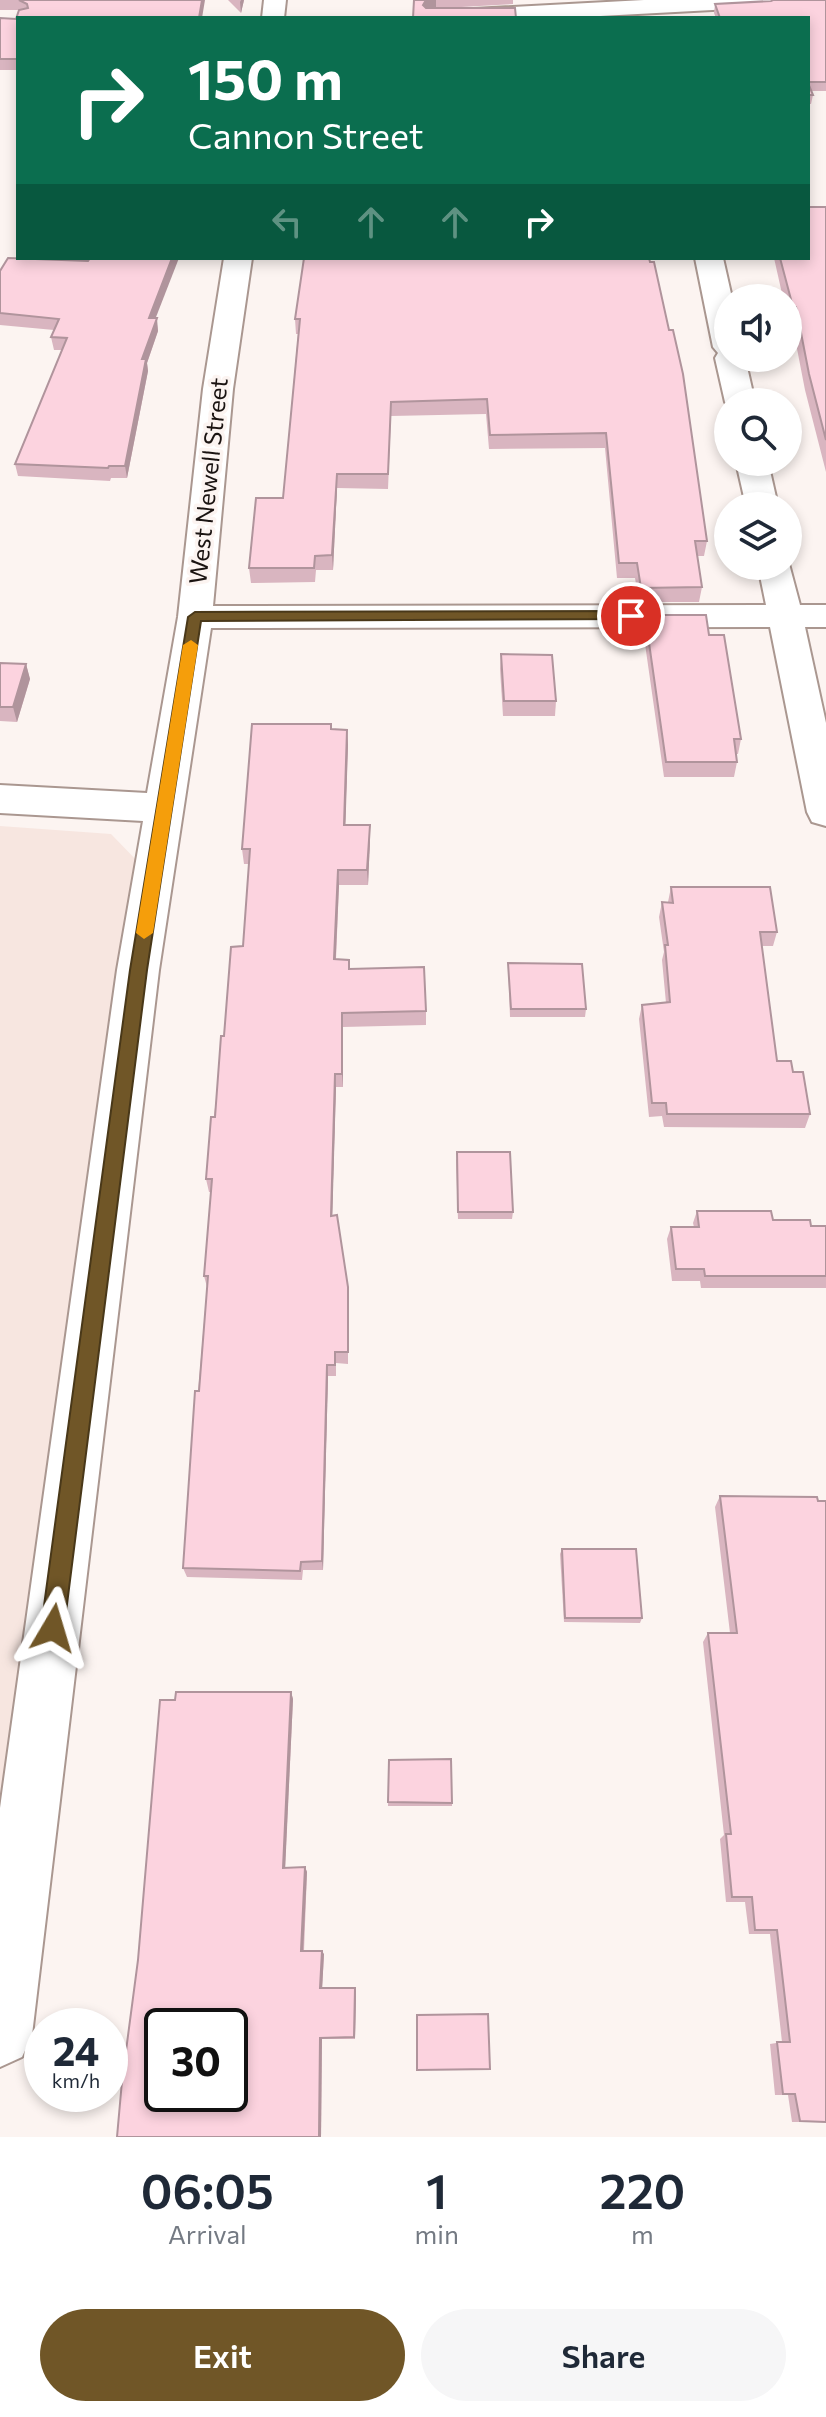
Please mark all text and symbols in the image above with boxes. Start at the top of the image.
text: 150 m [188,43,343,112]
icon: right [56,48,160,152]
text: Cannon Street [188,112,424,156]
icon: left [265,200,309,244]
icon: ahead [349,200,393,244]
icon: ahead [433,200,477,244]
icon: right [517,200,561,244]
map controls [714,284,802,580]
button: sound [714,284,802,372]
street label: West Newell Street [182,376,233,585]
button: search [714,388,802,476]
button: layers [714,492,802,580]
pin [597,582,665,650]
icon: arrive [609,594,653,638]
position arrow [11,1586,95,1670]
speed limit sign: 30 [144,2008,248,2112]
text: 24 [53,2025,99,2074]
text: km/h [52,2068,100,2092]
text: 06:05 [141,2160,274,2219]
text: 1 [426,2160,447,2219]
text: 220 [600,2160,685,2219]
text: Arrival [168,2218,247,2249]
text: min [415,2218,459,2249]
text: m [631,2218,654,2249]
button: Exit [40,2309,405,2401]
button: Share [421,2309,786,2401]

